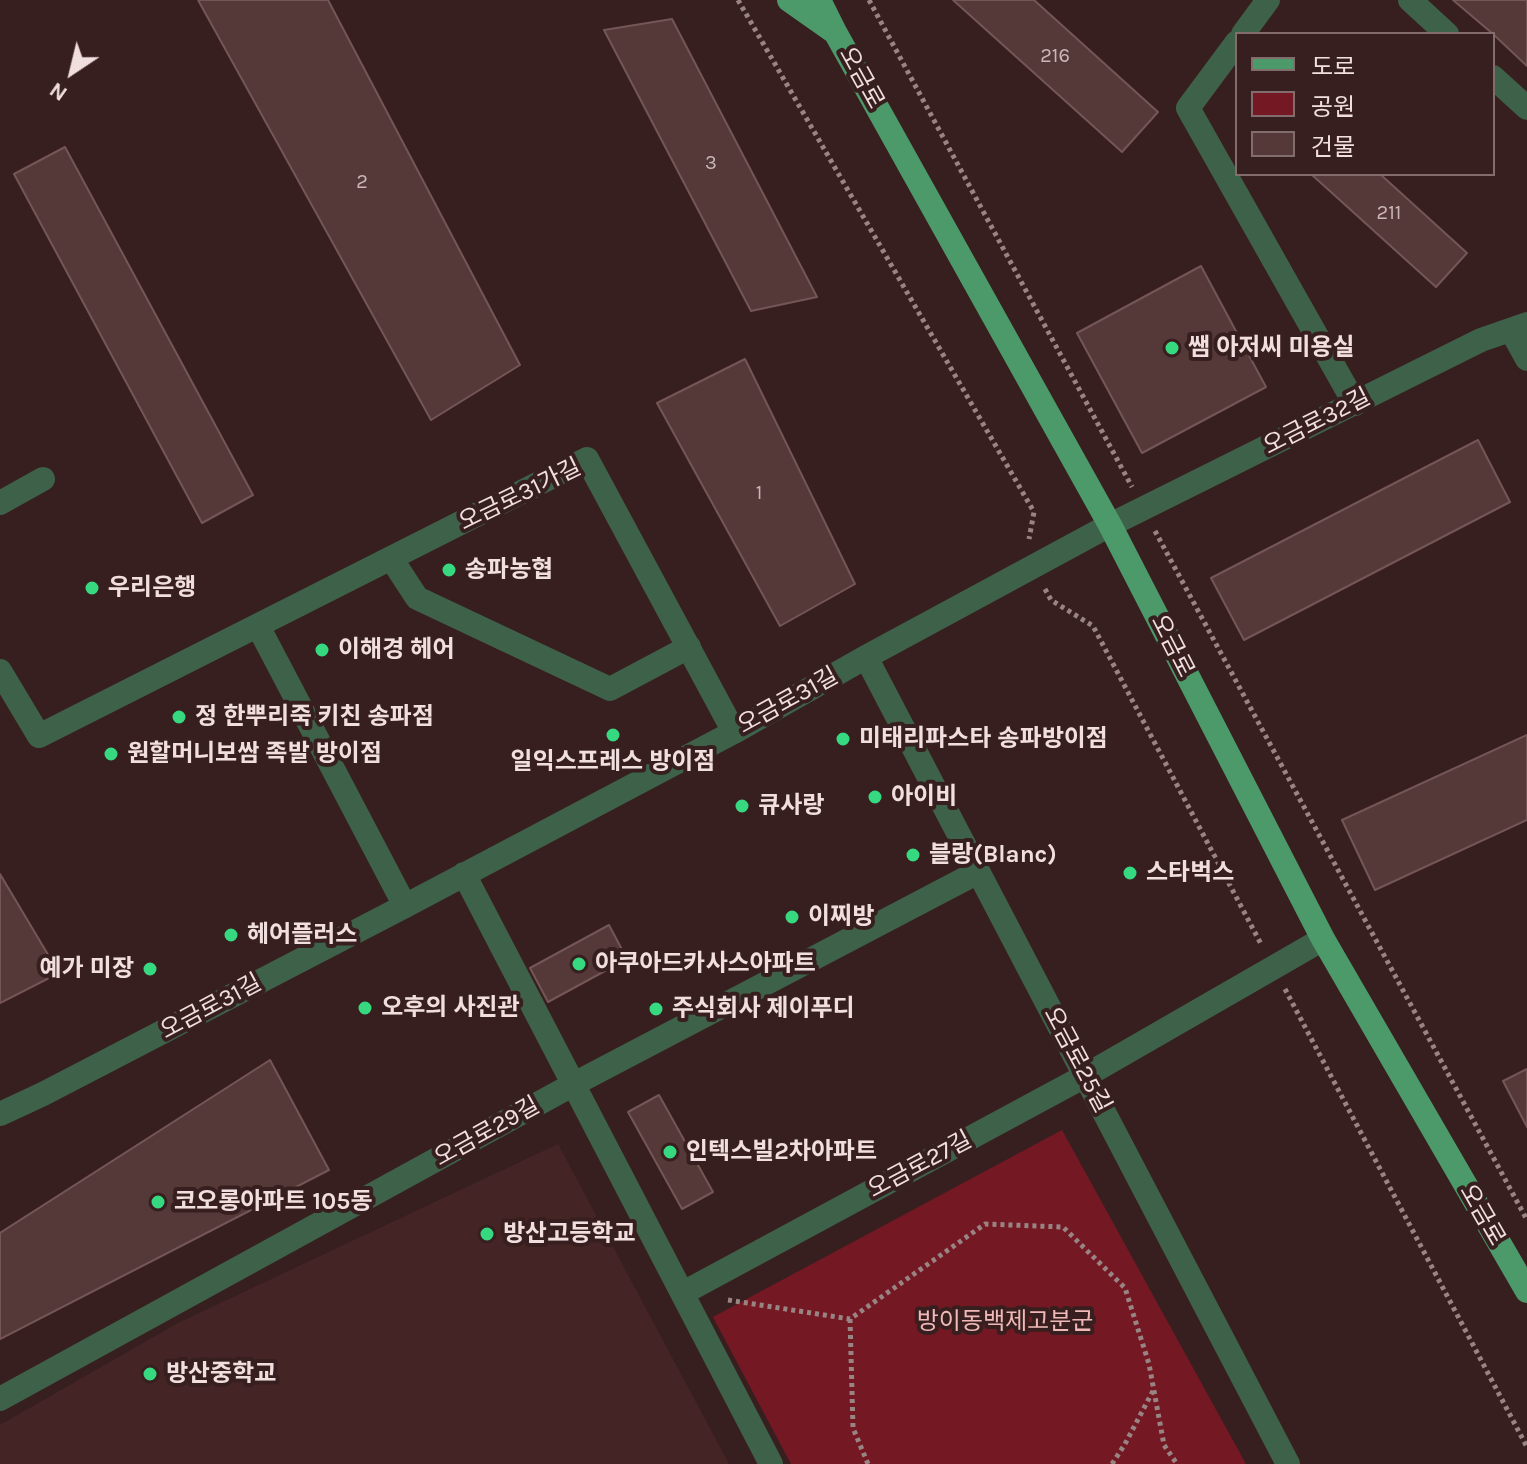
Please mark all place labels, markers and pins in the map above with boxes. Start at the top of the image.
place label: 쌤 아저씨 미용실 [1188,334,1355,362]
marker: 쌤 아저씨 미용실 [1163,339,1181,357]
place label: 송파농협 [465,556,553,584]
marker: 송파농협 [440,561,458,579]
place label: 우리은행 [108,574,196,602]
marker: 우리은행 [83,579,101,597]
place label: 이해경 헤어 [338,636,454,664]
marker: 이해경 헤어 [313,641,331,659]
place label: 정 한뿌리죽 키친 송파점 [195,703,434,731]
marker: 정 한뿌리죽 키친 송파점 [170,708,188,726]
place label: 미태리파스타 송파방이점 [859,725,1108,753]
marker: 일익스프레스 방이점 [604,726,622,744]
marker: 미태리파스타 송파방이점 [834,730,852,748]
place label: 원할머니보쌈 족발 방이점 [127,740,382,768]
marker: 원할머니보쌈 족발 방이점 [102,745,120,763]
place label: 일익스프레스 방이점 [511,748,715,776]
place label: 아이비 [891,783,957,811]
marker: 아이비 [866,788,884,806]
place label: 큐사랑 [758,792,824,820]
marker: 큐사랑 [733,797,751,815]
place label: 블랑(Blanc) [929,841,1057,869]
marker: 블랑(Blanc) [904,846,922,864]
place label: 스타벅스 [1146,859,1234,887]
marker: 스타벅스 [1121,864,1139,882]
place label: 이찌방 [808,903,874,931]
marker: 이찌방 [783,908,801,926]
place label: 헤어플러스 [247,921,357,949]
marker: 헤어플러스 [222,926,240,944]
place label: 아쿠아드카사스아파트 [595,950,816,978]
place label: 예가 미장 [40,955,134,983]
marker: 아쿠아드카사스아파트 [570,955,588,973]
marker: 예가 미장 [141,960,159,978]
place label: 오후의 사진관 [381,994,520,1022]
place label: 주식회사 제이푸디 [672,995,855,1023]
marker: 오후의 사진관 [356,999,374,1017]
marker: 주식회사 제이푸디 [647,1000,665,1018]
place label: 인텍스빌2차아파트 [686,1138,877,1166]
marker: 인텍스빌2차아파트 [661,1143,679,1161]
place label: 코오롱아파트 105동 [174,1188,372,1216]
marker: 코오롱아파트 105동 [149,1193,167,1211]
place label: 방산고등학교 [503,1220,635,1248]
marker: 방산고등학교 [478,1225,496,1243]
place label: 방산중학교 [166,1360,276,1388]
marker: 방산중학교 [141,1365,159,1383]

